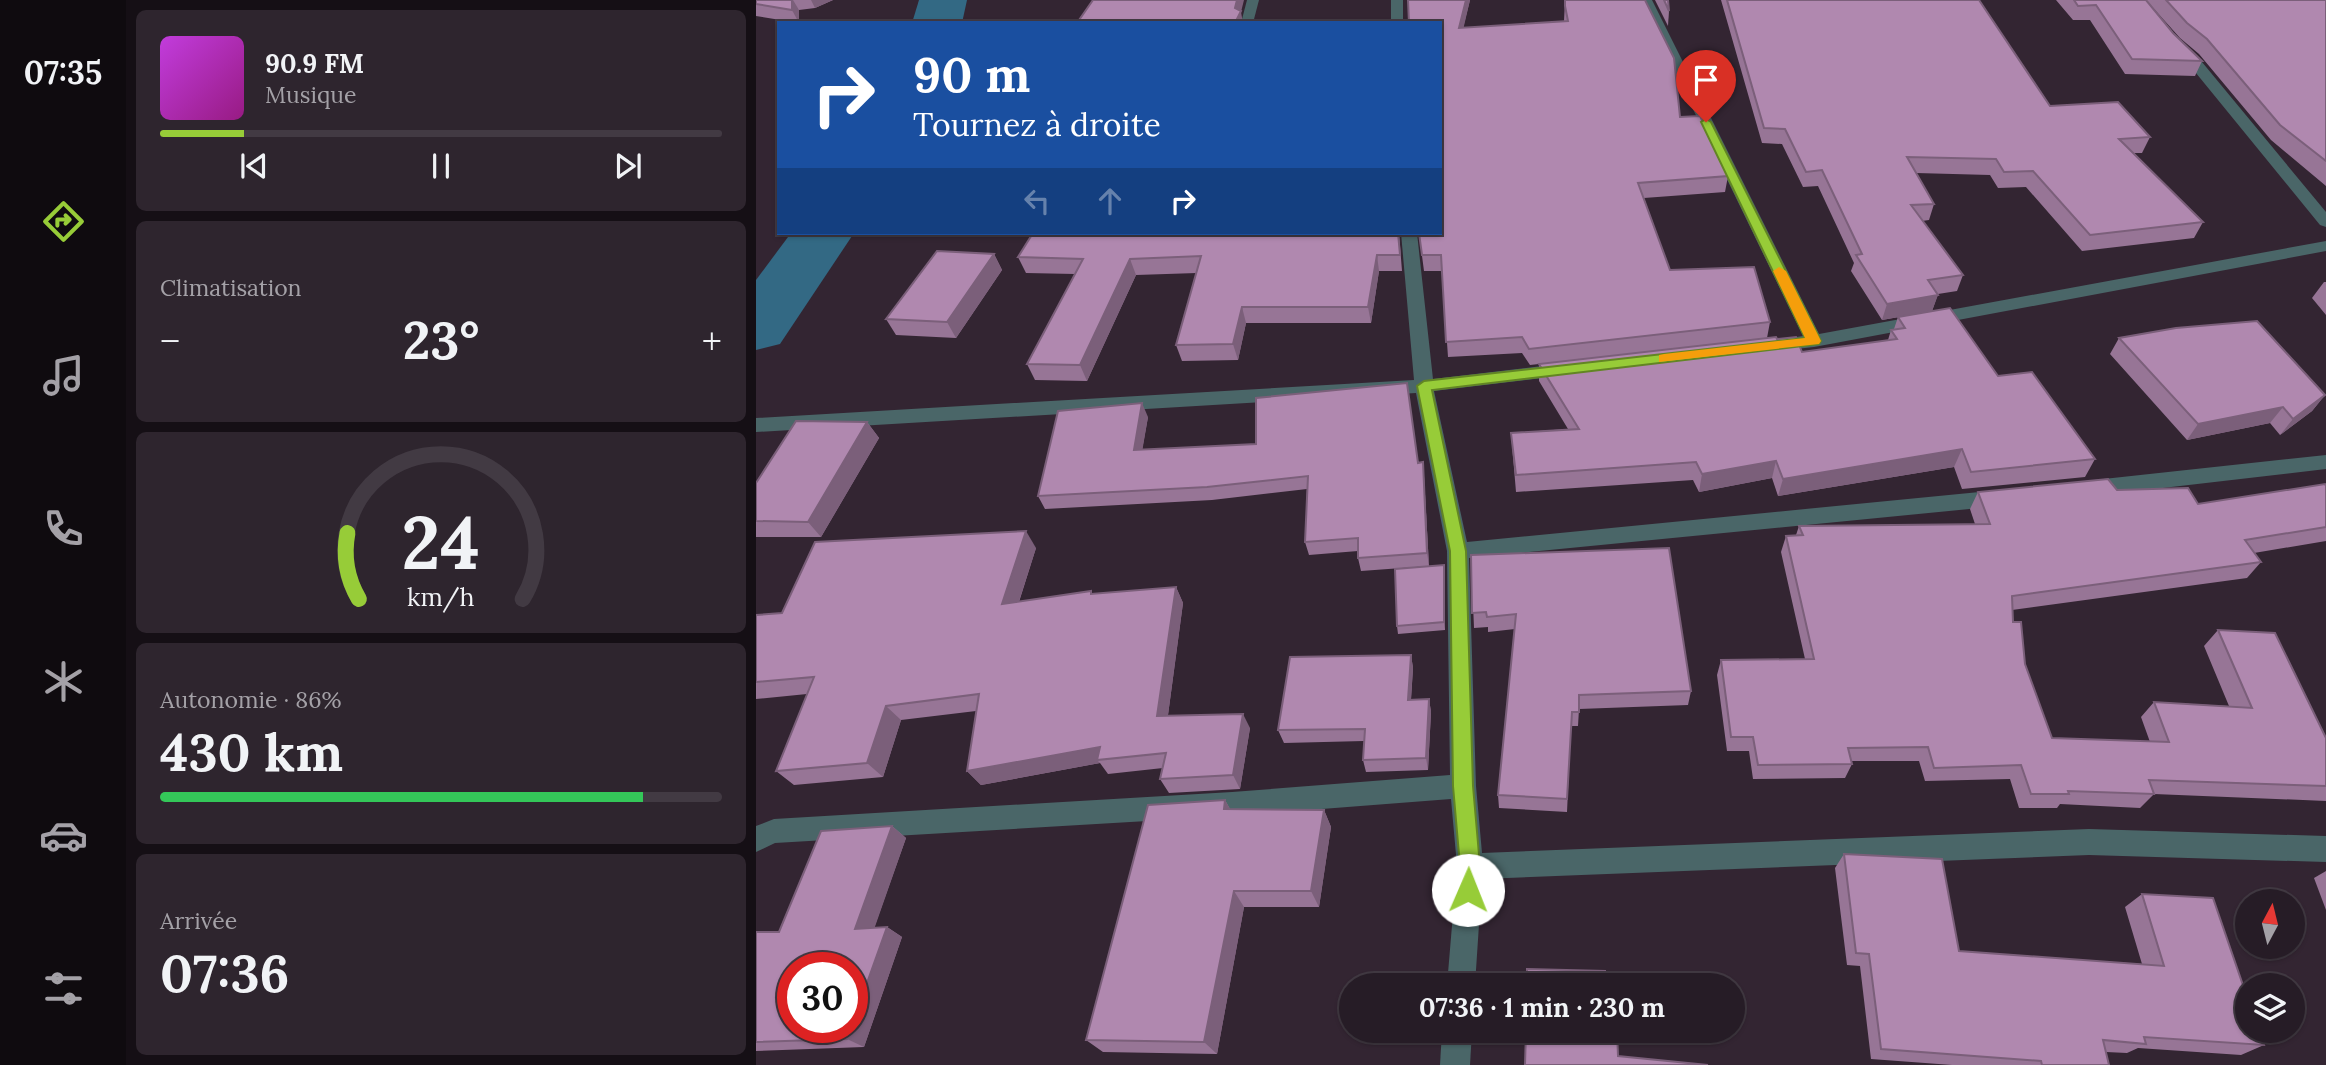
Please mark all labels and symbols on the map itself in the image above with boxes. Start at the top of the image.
pin [1676,50,1736,122]
position arrow [1431,853,1505,927]
north arrow [2235,889,2305,959]
speed limit sign: 30 [777,952,868,1043]

